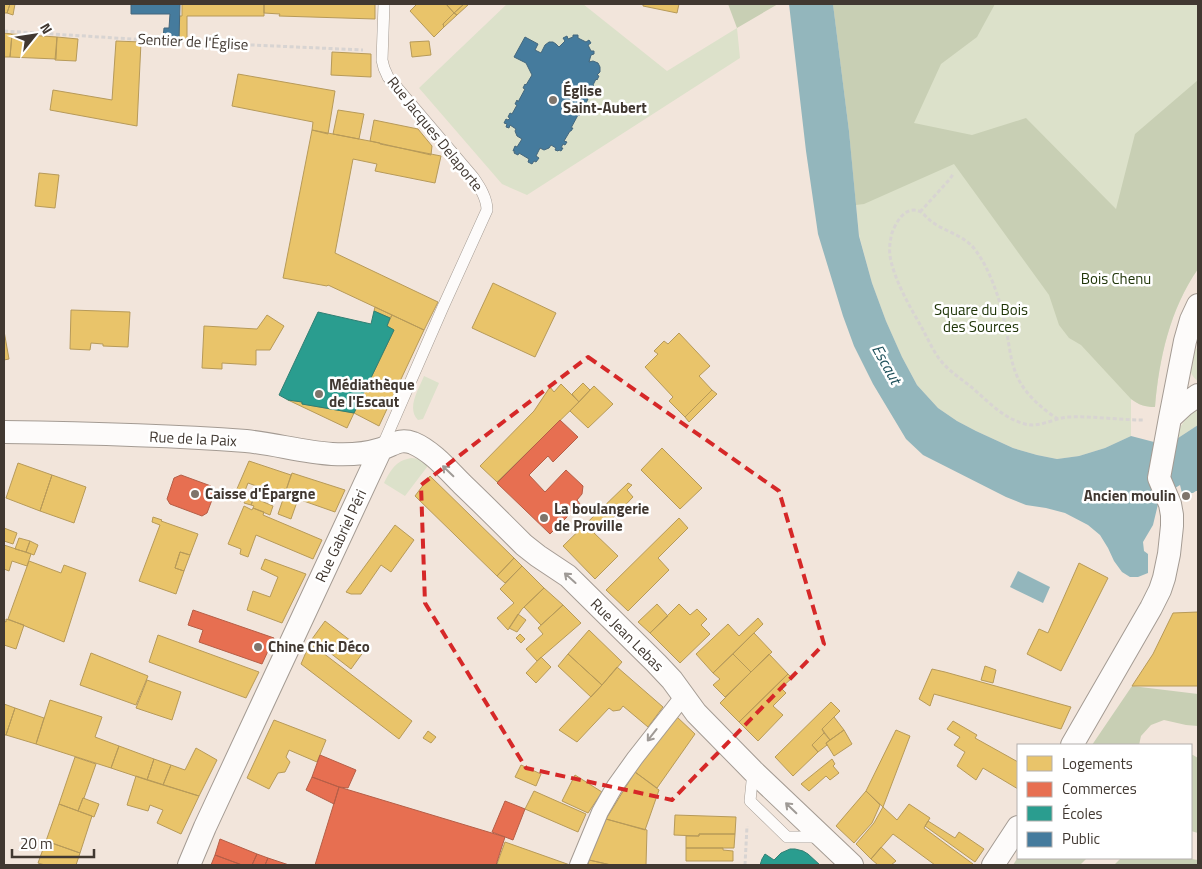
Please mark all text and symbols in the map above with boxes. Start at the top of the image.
north arrow [10,10,60,60]
text: N [35,19,58,38]
street label: Sentier de l'Église [137,27,249,56]
street label: Rue Jacques Delaporte [382,71,489,196]
place label: Église Saint-Aubert [563,79,647,119]
marker: Église Saint-Aubert [547,94,559,106]
park label: Bois Chenu [1081,267,1151,290]
park label: Square du Bois des Sources [934,298,1028,338]
water label: Escaut [866,340,909,390]
place label: Médiathèque de l'Escaut [329,373,415,413]
marker: Médiathèque de l'Escaut [313,388,325,400]
street label: Rue de la Paix [149,425,238,452]
one-way arrow [442,464,454,477]
place label: Caisse d'Épargne [205,482,316,505]
place label: Ancien moulin [1084,484,1176,507]
street label: Rue Gabriel Péri [309,485,372,586]
marker: Caisse d'Épargne [189,488,201,500]
marker: Ancien moulin [1180,490,1192,502]
place label: La boulangerie de Proville [554,497,650,537]
marker: La boulangerie de Proville [538,512,550,524]
one-way arrow [563,572,576,584]
street label: Rue Jean Lebas [585,593,669,677]
place label: Chine Chic Déco [268,635,370,658]
marker: Chine Chic Déco [252,641,264,653]
one-way arrow [647,728,658,741]
legend [1017,744,1192,859]
text: Logements [1062,752,1133,775]
text: Commerces [1062,777,1137,800]
one-way arrow [785,802,798,814]
text: Écoles [1062,802,1103,825]
scale bar [12,826,95,858]
text: Public [1062,827,1100,850]
text: 20 m [20,832,53,855]

